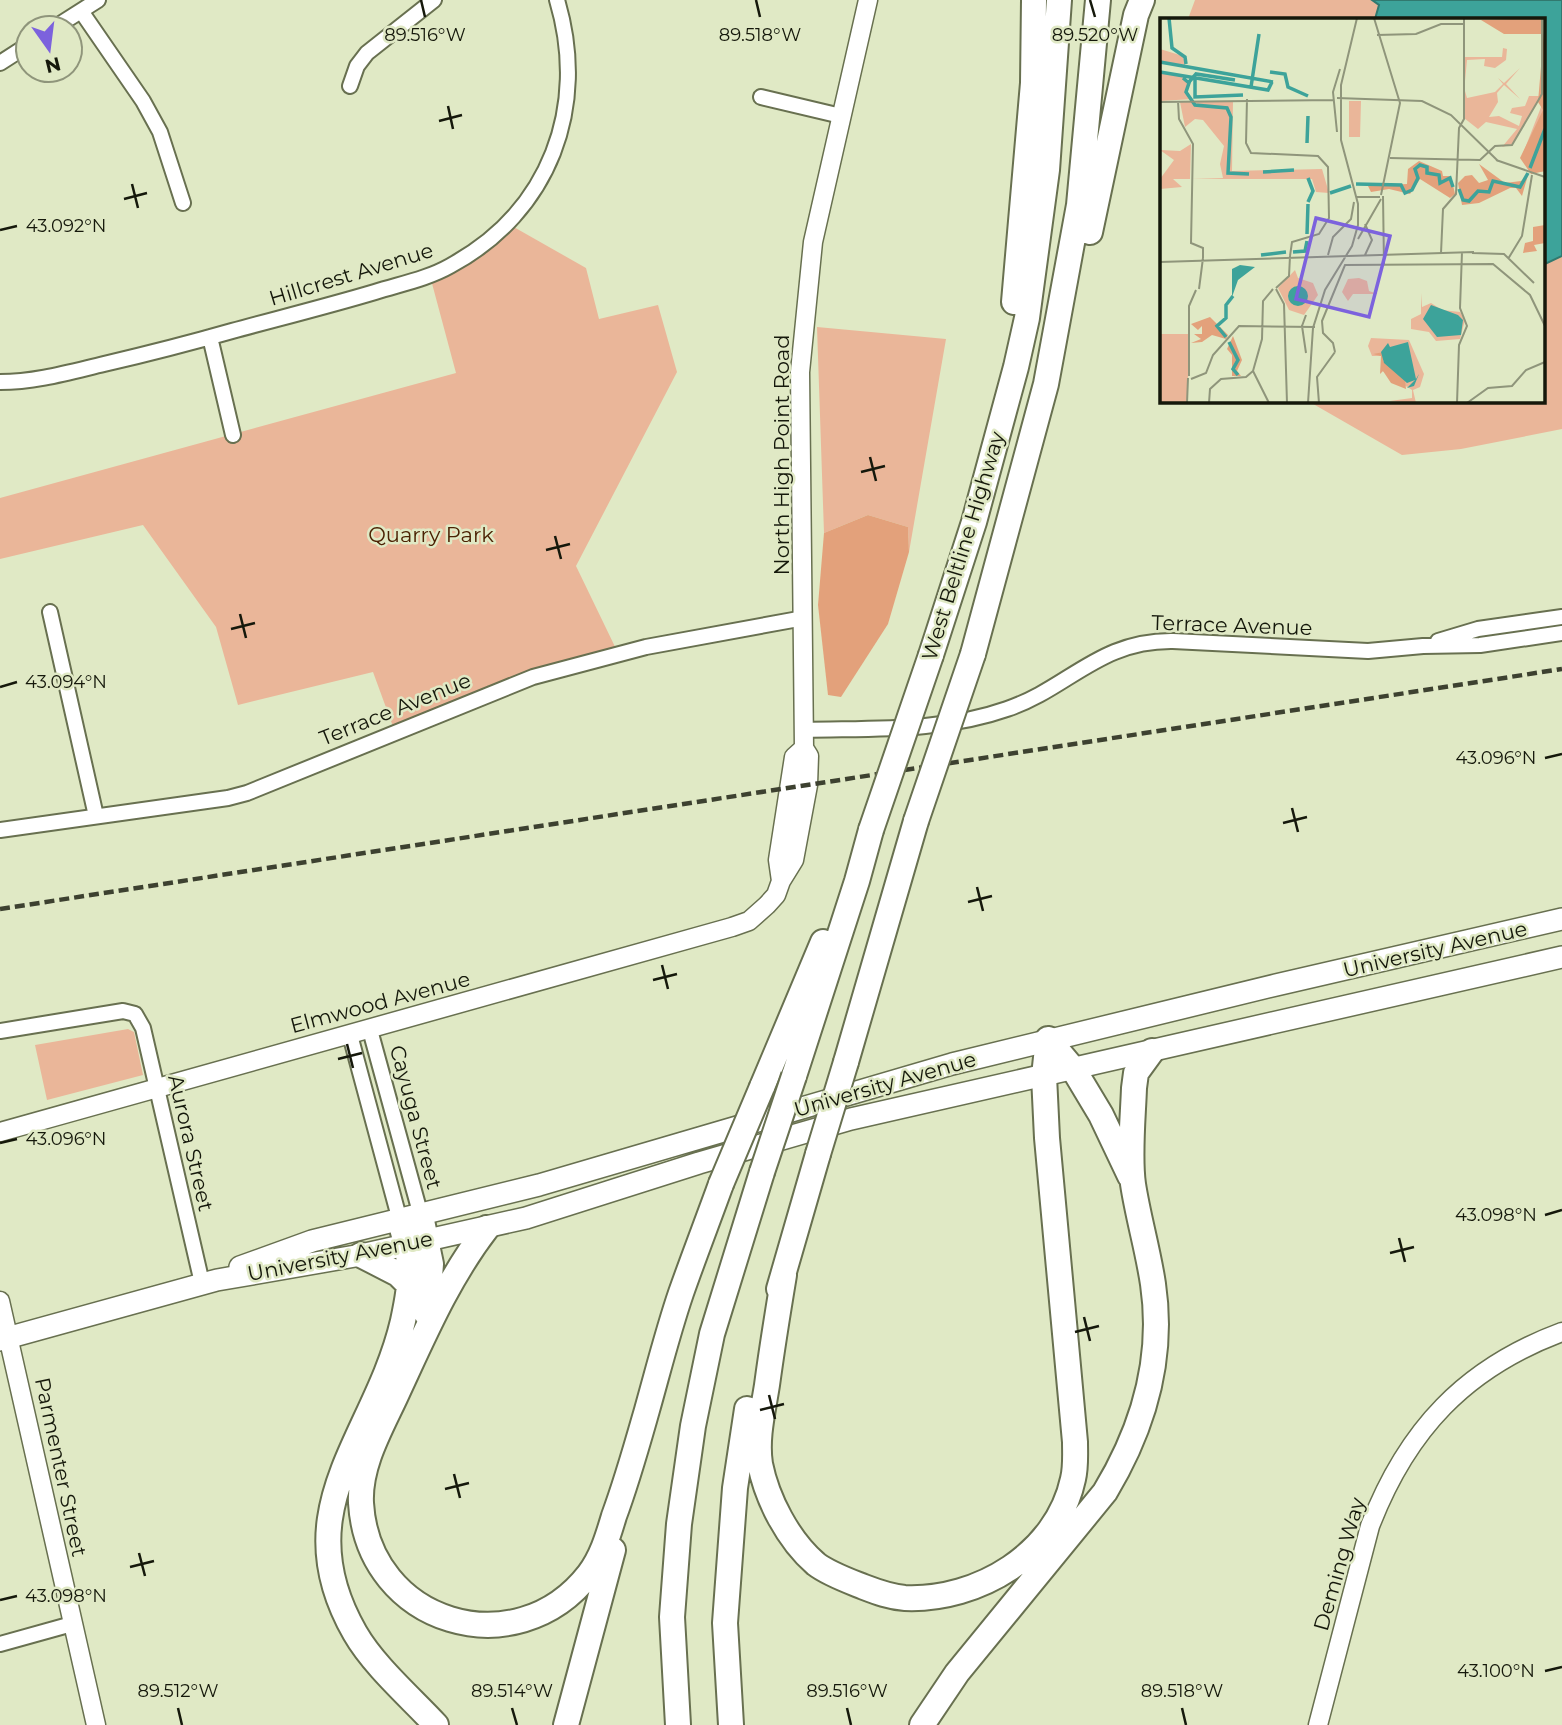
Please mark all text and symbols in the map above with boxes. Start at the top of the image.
north arrow [14,14,84,84]
inset map [1160,18,1544,402]
text: 89.516°W [384,24,466,46]
text: 89.518°W [719,24,801,46]
text: 89.520°W [1052,24,1138,46]
text: N [43,52,63,78]
text: 43.092°N [26,215,106,237]
street label: Hillcrest Avenue [266,237,436,311]
street label: North High Point Road [769,335,794,575]
street label: West Beltline Highway [916,428,1010,663]
park label: Quarry Park [368,522,494,547]
street label: Terrace Avenue [1151,610,1313,640]
street label: Terrace Avenue [316,667,474,751]
text: 43.094°N [25,671,107,693]
text: 43.096°N [1455,747,1537,769]
street label: University Avenue [1340,916,1530,982]
street label: Elmwood Avenue [287,966,473,1038]
street label: Cayuga Street [385,1042,447,1192]
street label: University Avenue [791,1046,979,1122]
street label: Aurora Street [163,1072,219,1214]
text: 43.096°N [25,1128,107,1150]
text: 43.098°N [1455,1204,1537,1226]
street label: University Avenue [245,1226,435,1286]
street label: Parmenter Street [30,1375,92,1559]
street label: Deming Way [1308,1494,1370,1634]
text: 43.098°N [25,1585,107,1607]
text: 43.100°N [1457,1660,1535,1682]
text: 89.512°W [137,1680,219,1702]
text: 89.514°W [471,1680,553,1702]
text: 89.516°W [806,1680,888,1702]
text: 89.518°W [1141,1680,1223,1702]

